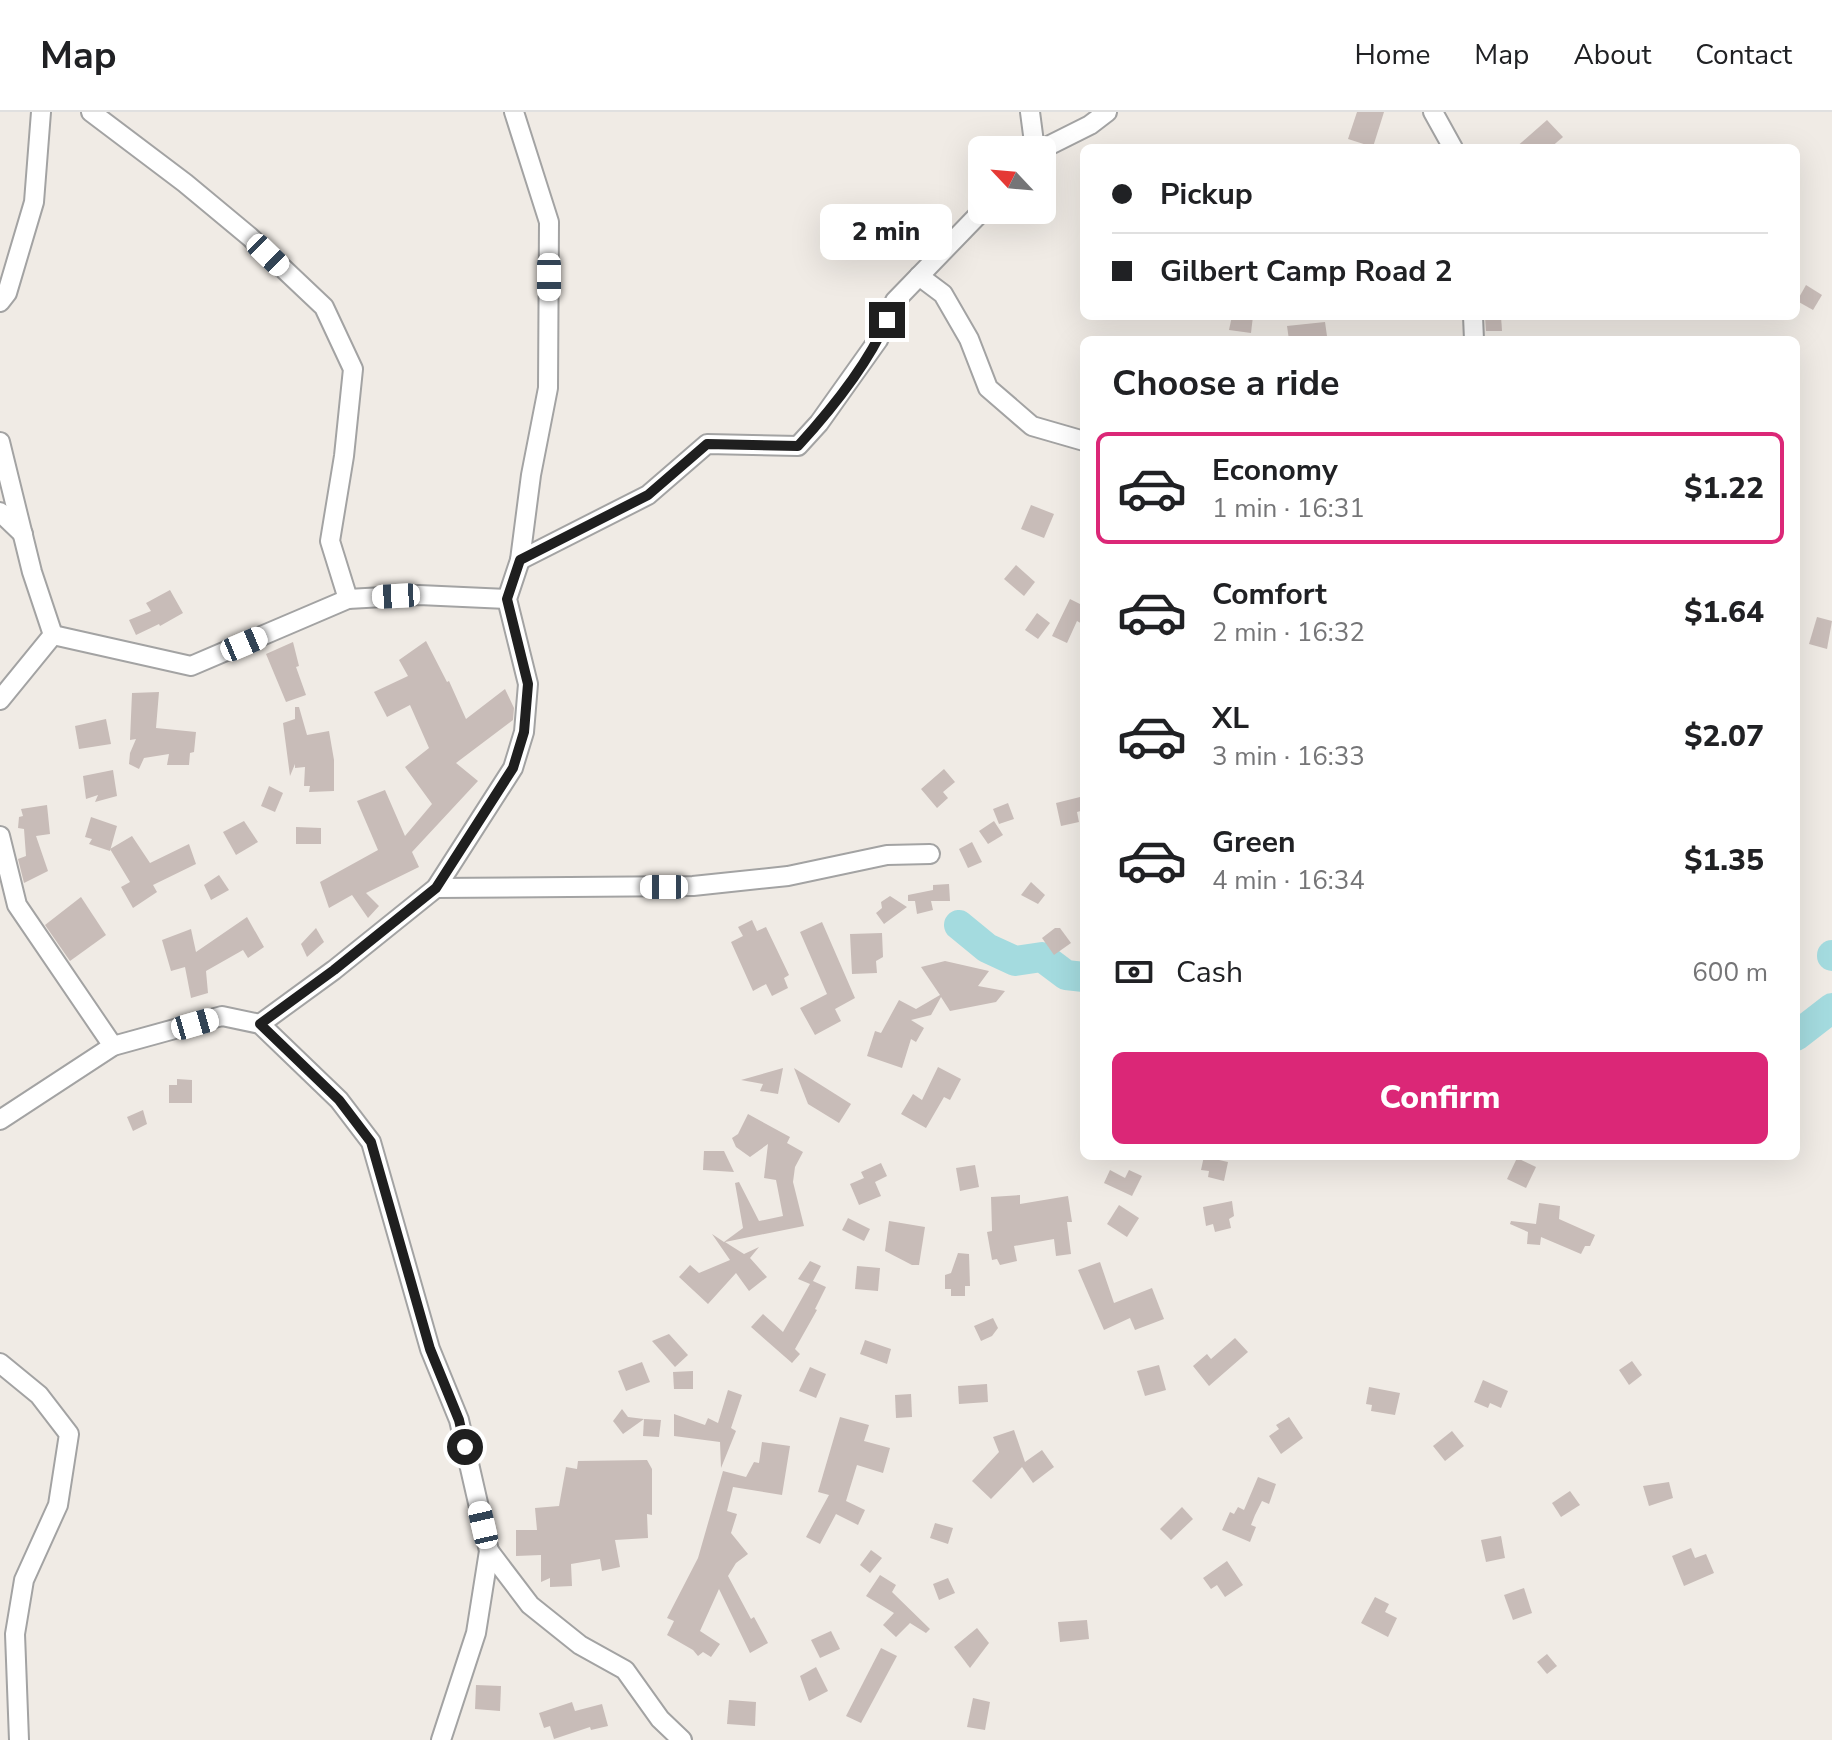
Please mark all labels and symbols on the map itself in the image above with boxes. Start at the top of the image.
north arrow [968,136,1056,224]
callout: 2 min [821,204,953,260]
car [242,230,294,280]
car [537,253,561,301]
route end [869,302,905,338]
car [371,583,421,609]
car [217,624,271,664]
car [640,875,688,899]
car [169,1006,221,1042]
route start [447,1429,483,1465]
car [466,1499,500,1551]

